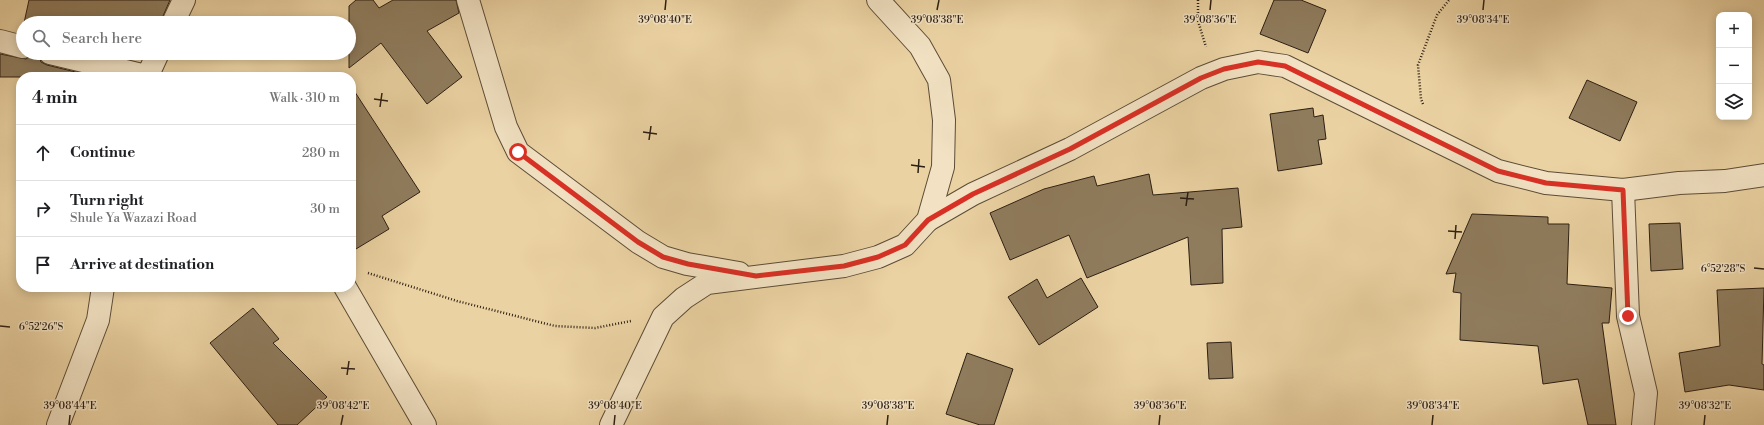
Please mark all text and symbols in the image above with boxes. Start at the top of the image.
map controls [1716,12,1752,120]
button: + [1716,12,1752,48]
text: 39°08'40"E [638,14,692,26]
text: 39°08'38"E [911,14,963,26]
text: 39°08'36"E [1184,14,1236,26]
text: 39°08'34"E [1457,14,1509,26]
search box [16,16,356,60]
icon: search [30,27,52,49]
text: Search here [62,29,142,48]
button: − [1716,48,1752,84]
button: layers [1716,84,1752,120]
text: 4 min [32,87,77,109]
text: Walk · 310 m [270,90,340,106]
icon: ahead [32,142,54,164]
text: Continue [70,143,135,162]
route start [509,143,527,161]
text: 280 m [302,145,340,161]
text: Turn right [70,191,144,210]
icon: right [32,198,54,220]
text: 30 m [310,201,340,217]
text: Shule Ya Wazazi Road [70,210,197,226]
icon: arrive [32,254,54,276]
text: Arrive at destination [70,255,214,274]
text: 6°52'28"S [1701,263,1746,275]
route end [1619,307,1637,325]
text: 6°52'26"S [19,321,64,333]
text: 39°08'44"E [43,400,97,412]
text: 39°08'42"E [317,400,369,412]
text: 39°08'40"E [588,400,642,412]
text: 39°08'38"E [862,400,914,412]
text: 39°08'36"E [1134,400,1186,412]
text: 39°08'34"E [1407,400,1459,412]
text: 39°08'32"E [1679,400,1731,412]

